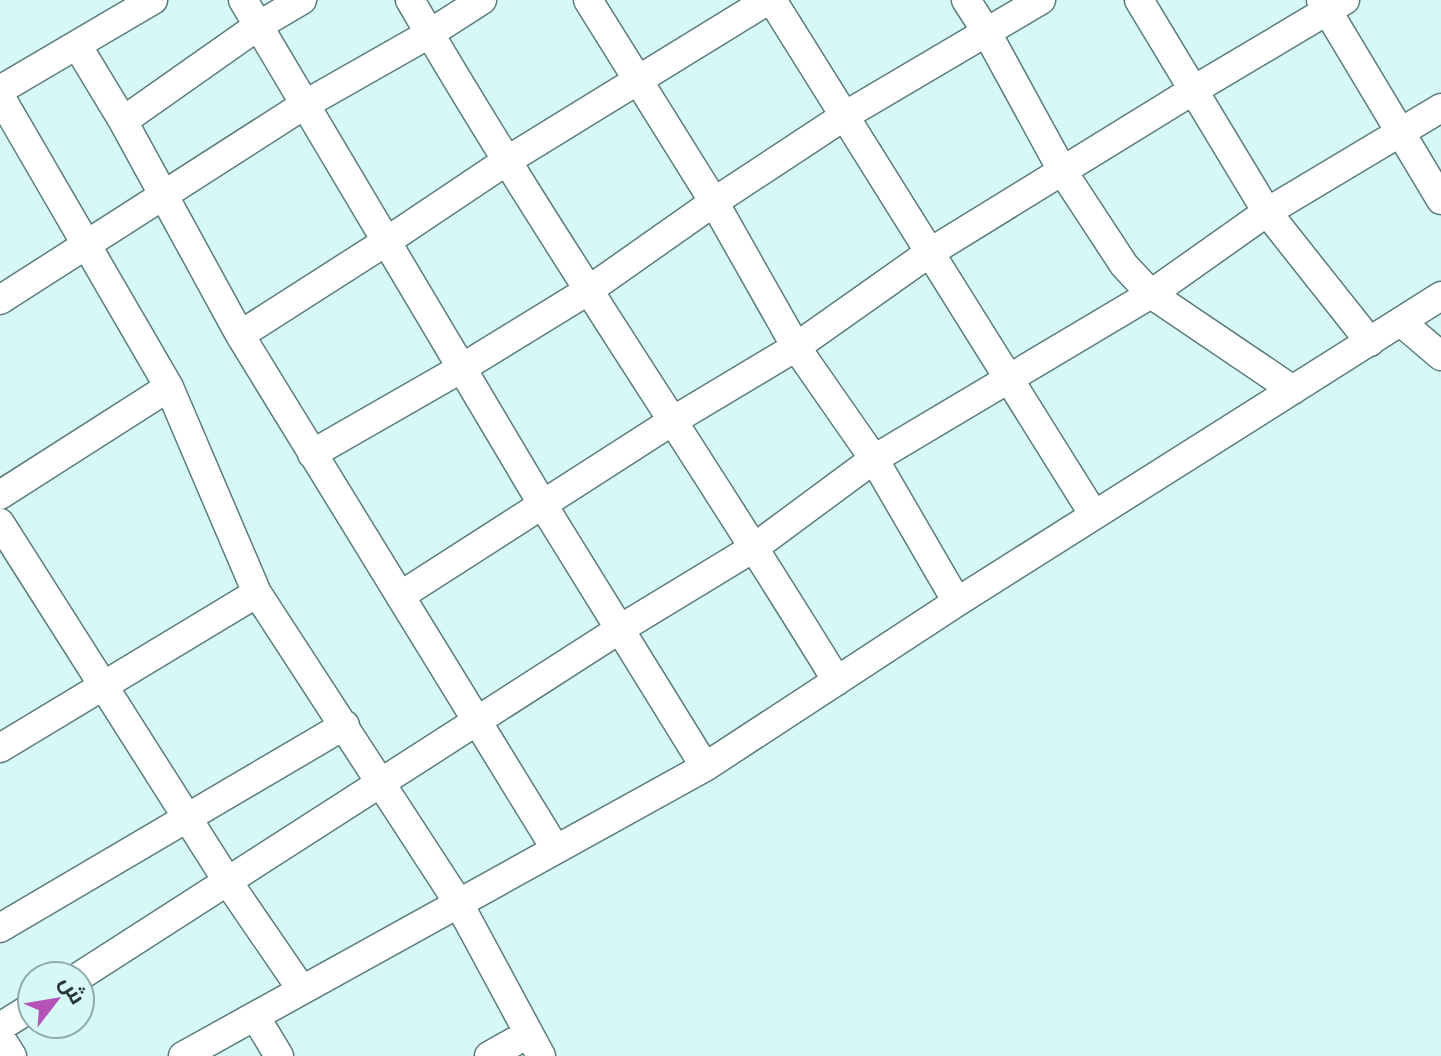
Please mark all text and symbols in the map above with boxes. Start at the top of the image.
north arrow [16,960,96,1040]
text: ش [51,969,95,1011]

